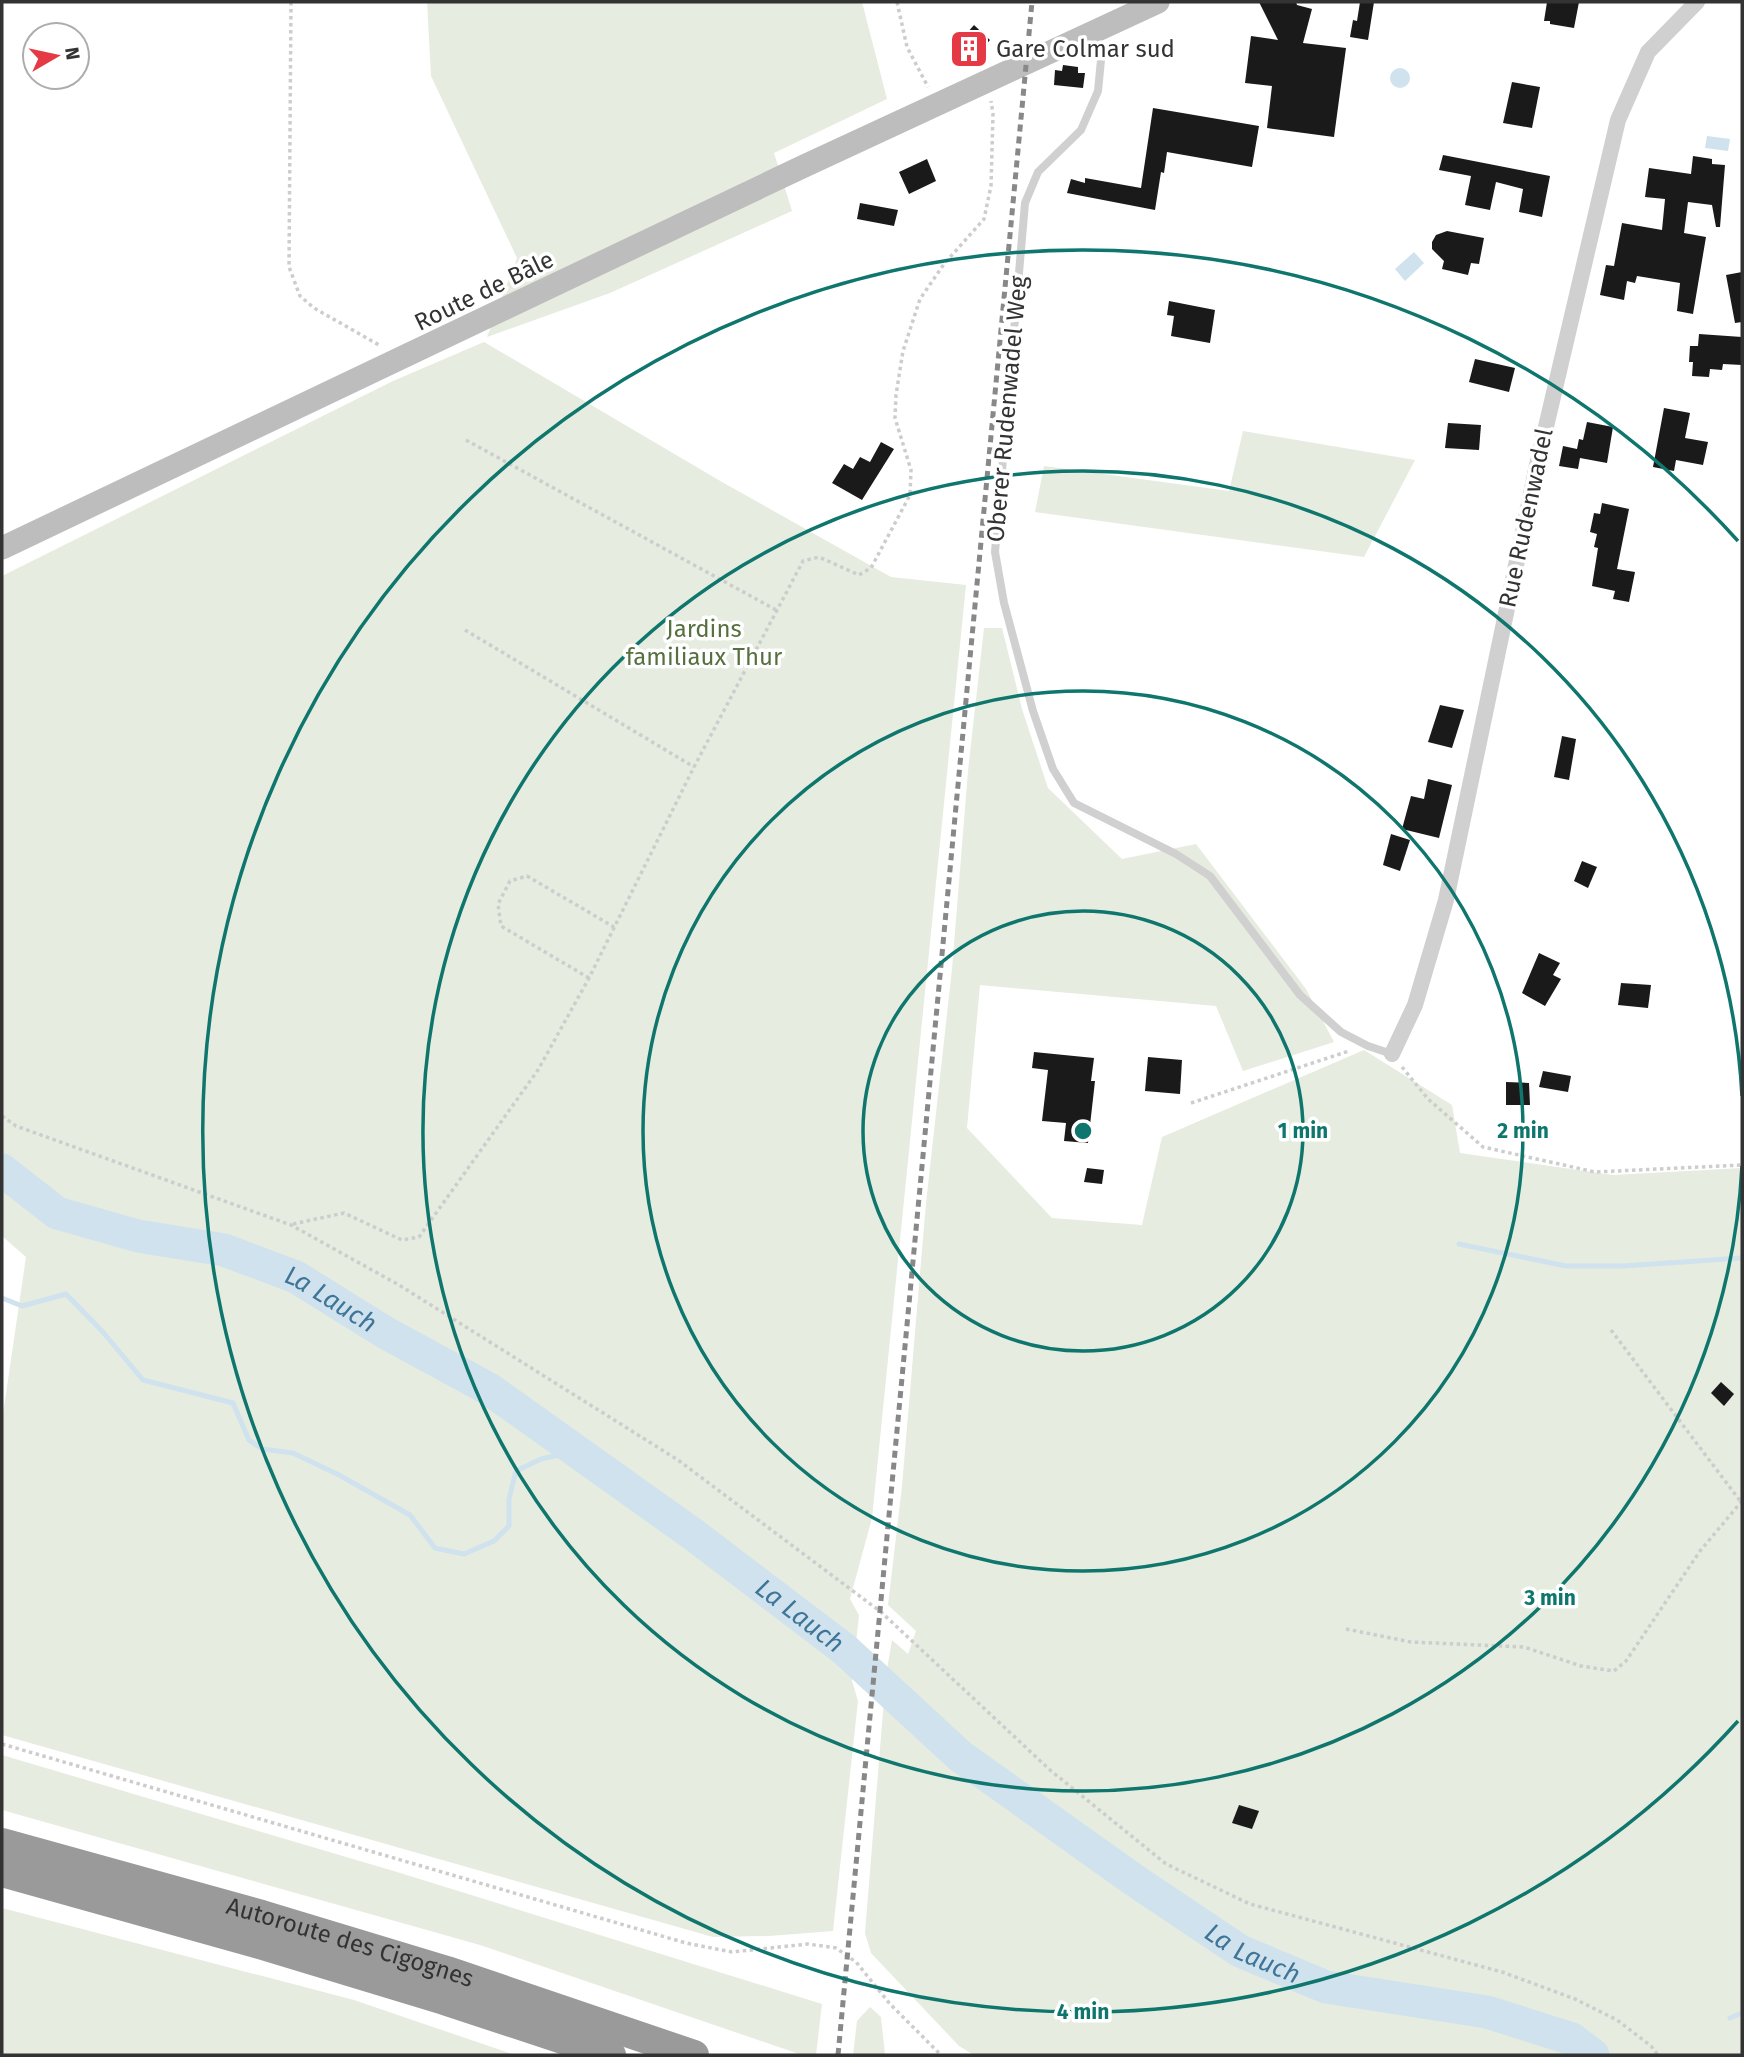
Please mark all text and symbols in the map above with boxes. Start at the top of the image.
north arrow [21,21,91,91]
building icon: Gare Colmar sud [948,28,990,70]
place label: Gare Colmar sud [996,35,1175,63]
text: N [60,45,85,61]
street label: Route de Bâle [410,245,558,337]
street label: Oberer Rudenwadel Weg [981,274,1033,543]
street label: Rue Rudenwadel [1493,426,1559,610]
park label: Jardins familiaux Thur [626,615,783,671]
text: 1 min [1278,1118,1328,1144]
text: 2 min [1497,1118,1549,1144]
centre of rings [1071,1119,1095,1143]
water label: La Lauch [281,1259,382,1339]
water label: La Lauch [749,1572,850,1659]
text: 3 min [1523,1585,1576,1611]
street label: Autoroute des Cigognes [223,1892,477,1993]
water label: La Lauch [1199,1917,1305,1991]
text: 4 min [1057,1999,1109,2025]

